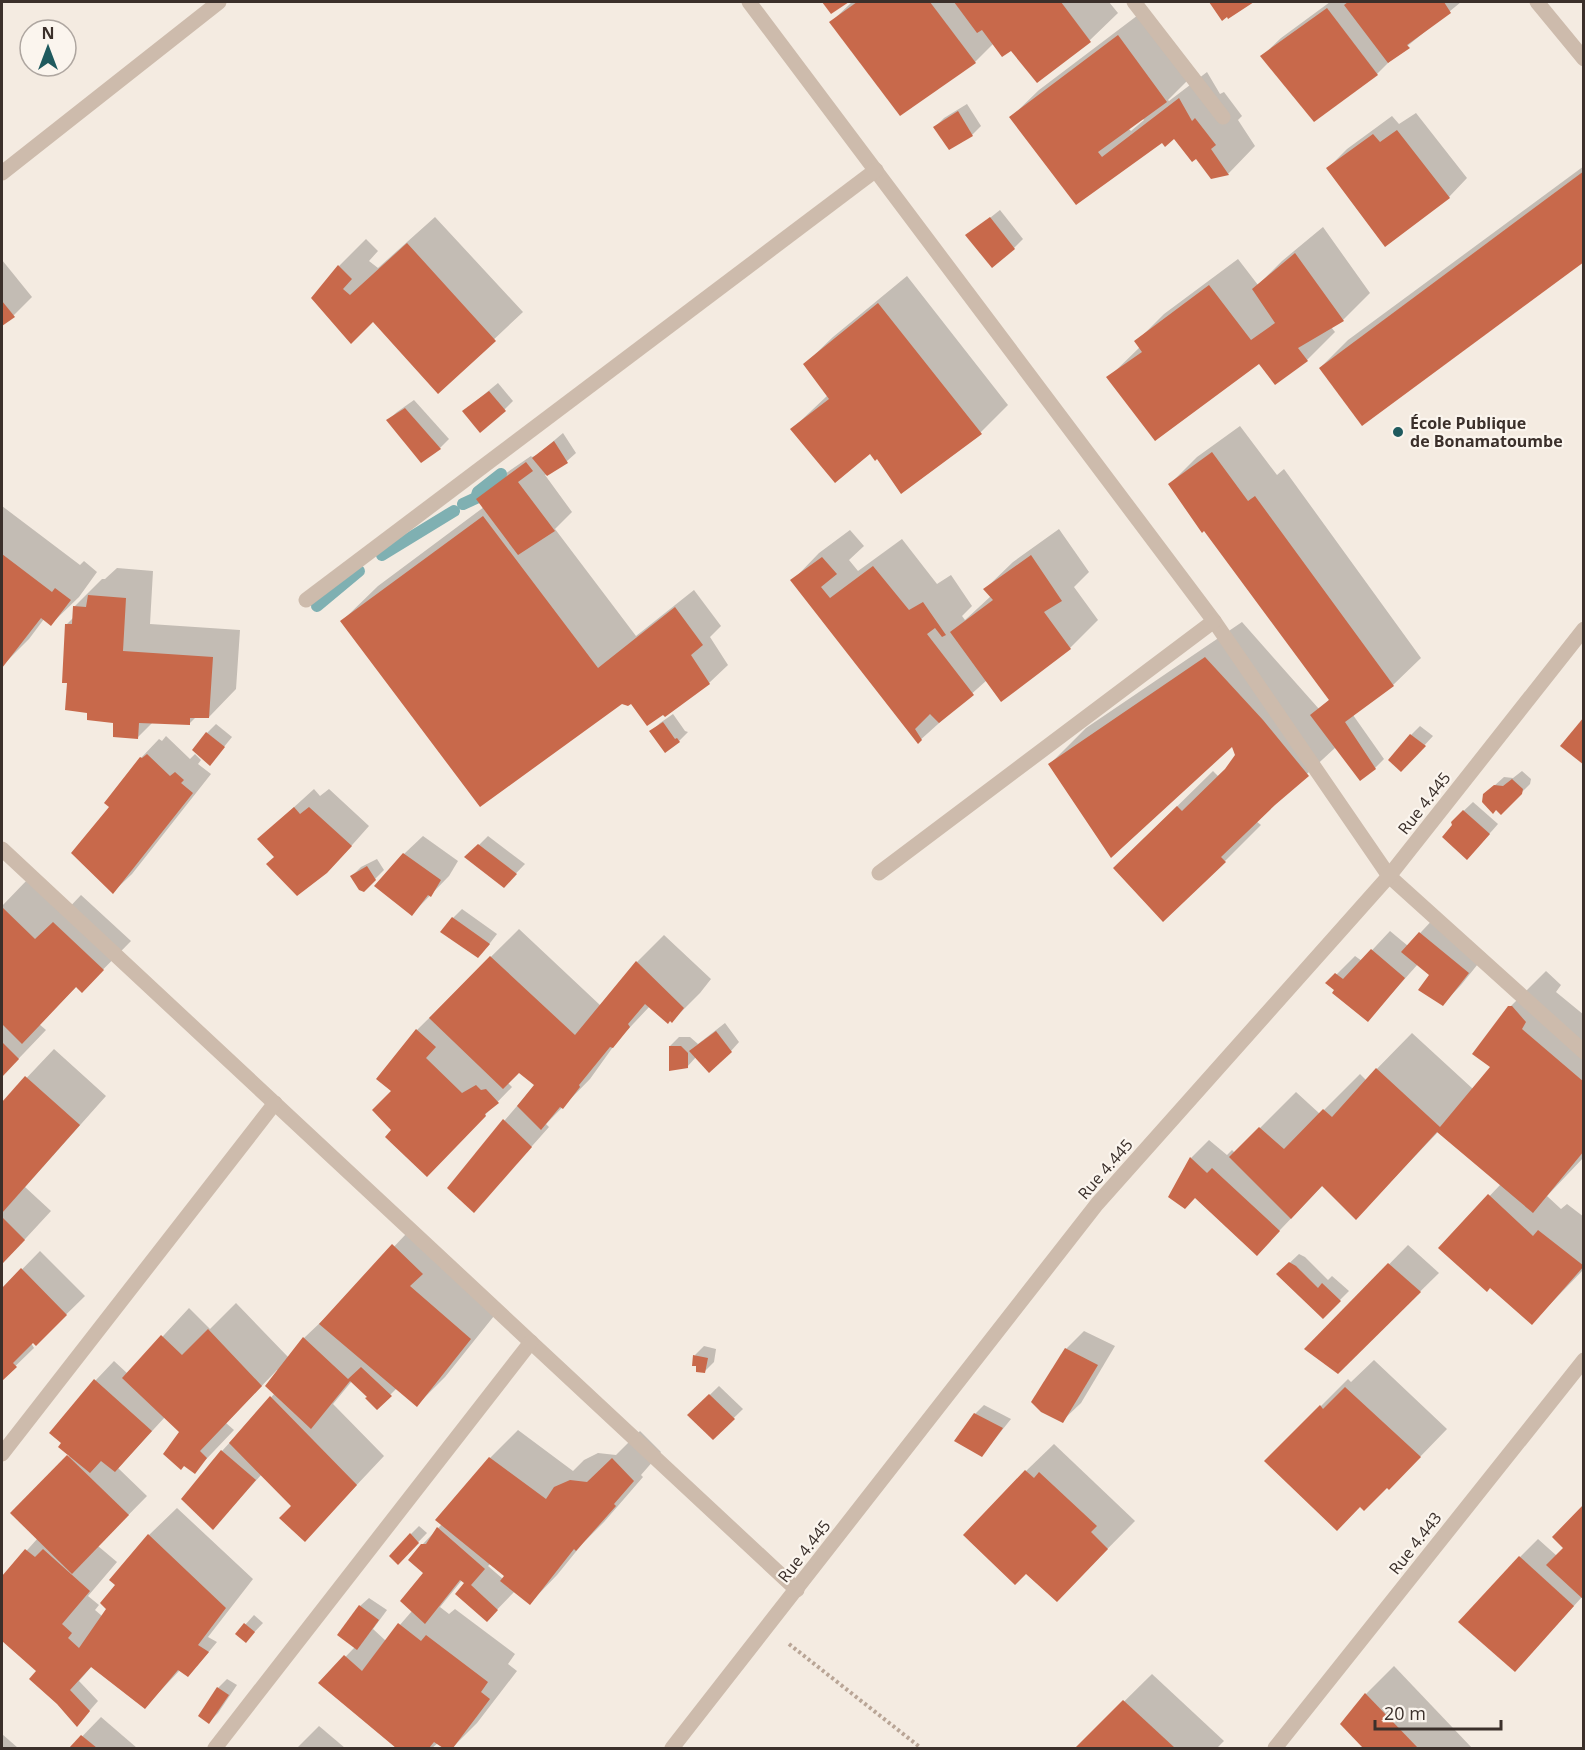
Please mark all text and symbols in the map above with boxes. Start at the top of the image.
north arrow [18,18,78,78]
text: N [41,22,55,44]
place label: École Publique de Bonamatoumbe [1410,412,1563,452]
marker: École Publique de Bonamatoumbe [1391,425,1405,439]
street label: Rue 4.445 [1393,767,1455,839]
street label: Rue 4.445 [1073,1134,1137,1204]
street label: Rue 4.443 [1384,1507,1446,1579]
street label: Rue 4.445 [773,1515,835,1587]
scale bar [1375,1693,1501,1731]
text: 20 m [1384,1701,1426,1725]

